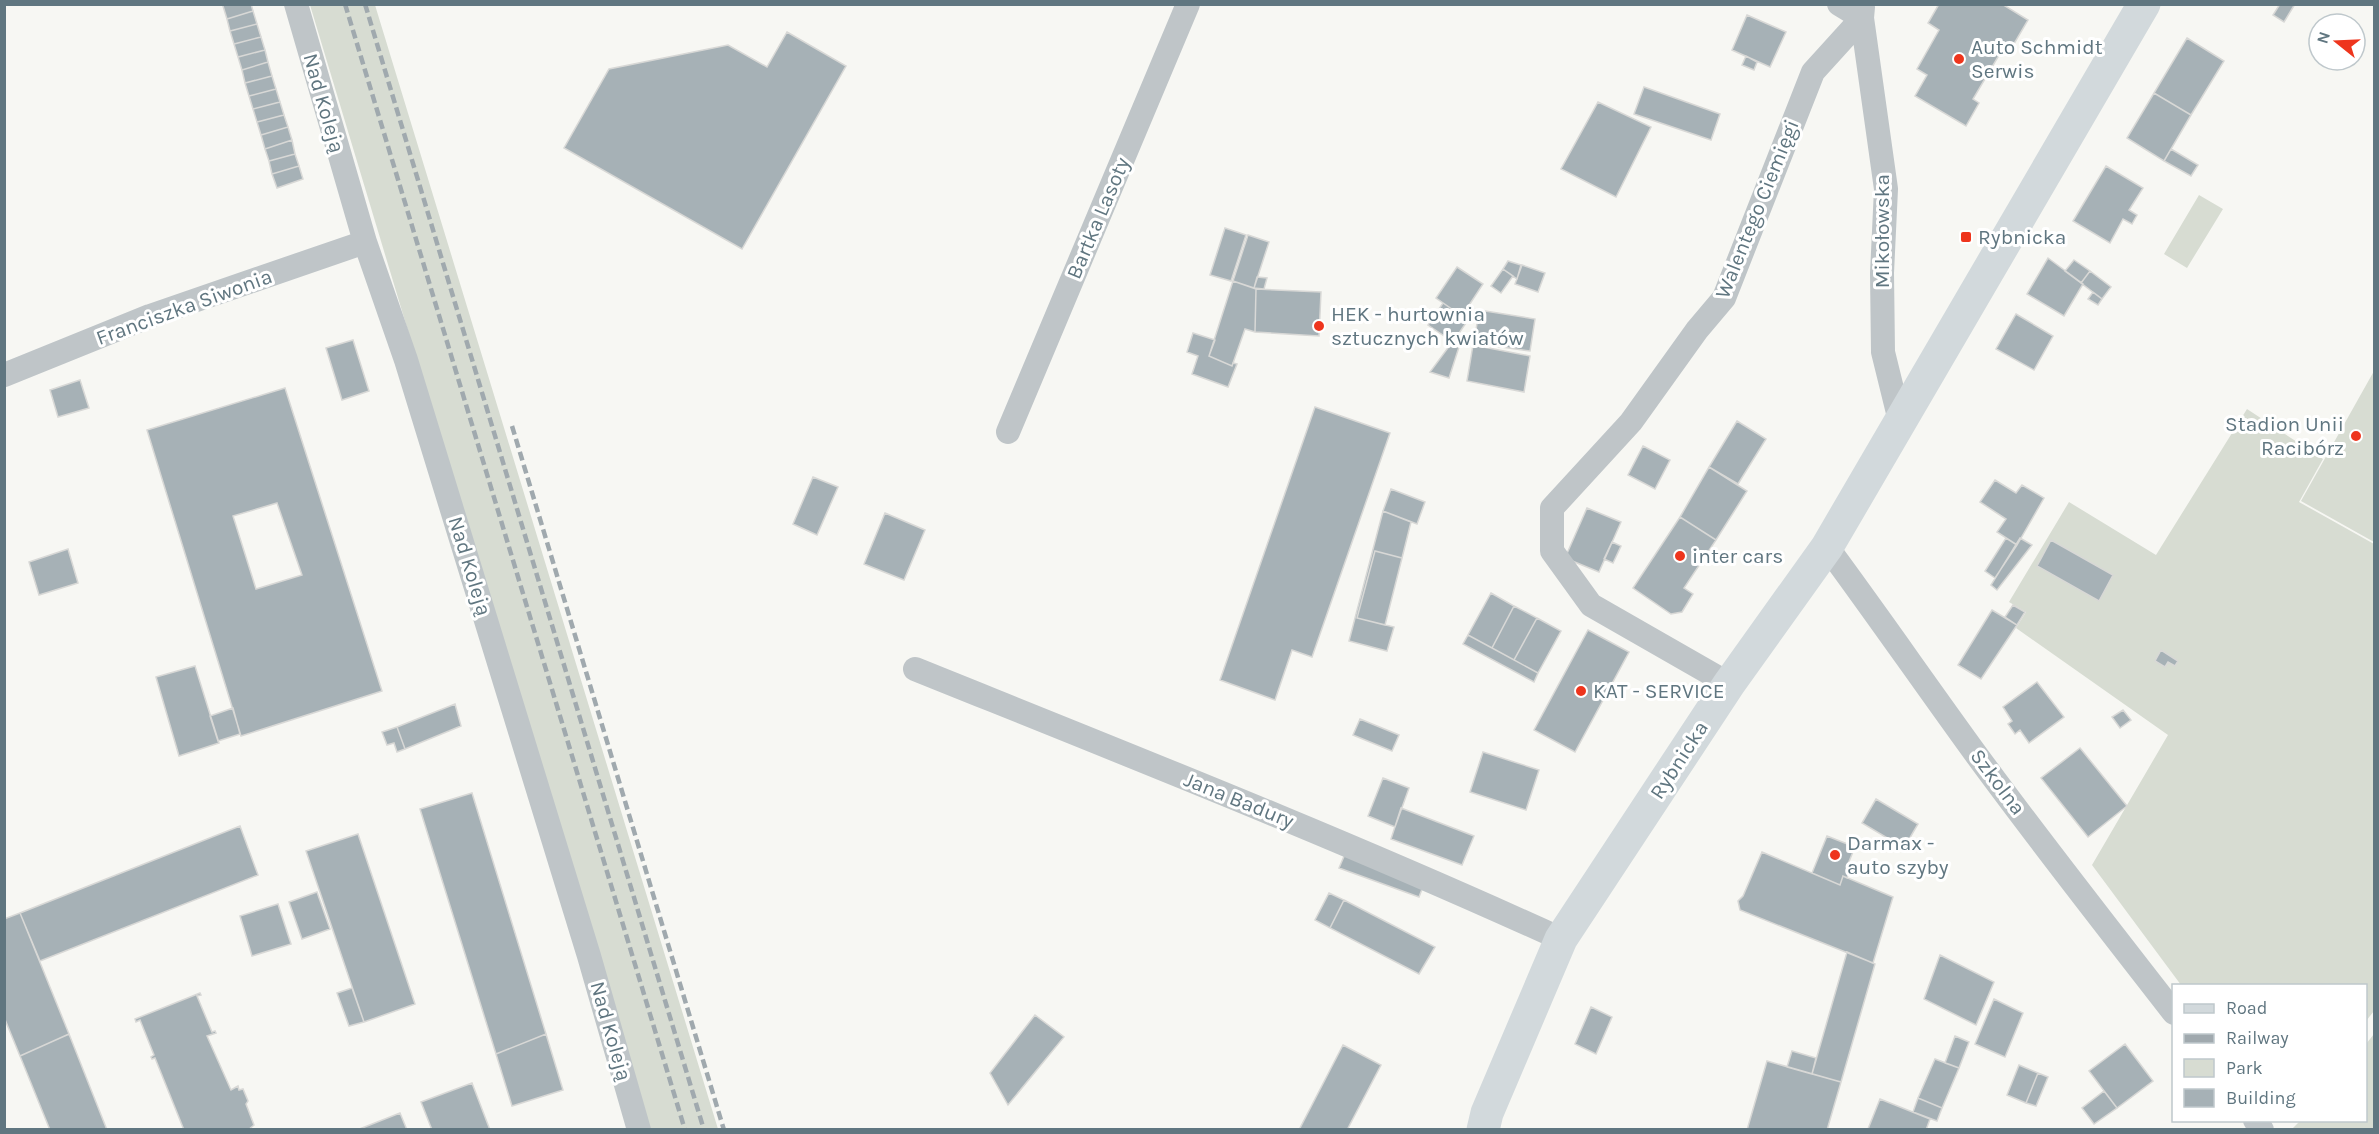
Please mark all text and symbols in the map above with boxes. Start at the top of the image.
north arrow [2307,12,2367,72]
text: N [2312,29,2334,46]
place label: Auto Schmidt Serwis [1971,35,2103,83]
street label: Nad Koleją [298,50,350,156]
marker: Auto Schmidt Serwis [1952,52,1966,66]
street label: Walentego Ciemięgi [1710,116,1804,302]
street label: Bartka Lasoty [1062,153,1135,283]
street label: Mikołowska [1870,174,1894,288]
place label: Rybnicka [1978,225,2066,249]
marker: Rybnicka [1959,230,1973,244]
street label: Franciszka Siwonia [93,264,275,350]
place label: HEK - hurtownia sztucznych kwiatów [1331,302,1524,350]
marker: HEK - hurtownia sztucznych kwiatów [1312,319,1326,333]
place label: Stadion Unii Racibórz [2225,412,2344,460]
marker: Stadion Unii Racibórz [2349,429,2363,443]
street label: Nad Koleją [444,514,497,619]
place label: inter cars [1692,544,1783,568]
marker: inter cars [1673,549,1687,563]
place label: KAT - SERVICE [1593,679,1724,703]
marker: KAT - SERVICE [1574,684,1588,698]
street label: Rybnicka [1645,716,1713,804]
street label: Szkolna [1966,744,2030,820]
street label: Jana Badury [1181,767,1298,833]
place label: Darmax - auto szyby [1847,831,1949,879]
marker: Darmax - auto szyby [1828,848,1842,862]
street label: Nad Koleją [585,978,637,1084]
legend [2172,984,2367,1122]
text: Road [2226,997,2267,1019]
text: Railway [2226,1027,2289,1049]
text: Park [2226,1057,2263,1079]
text: Building [2226,1087,2296,1109]

